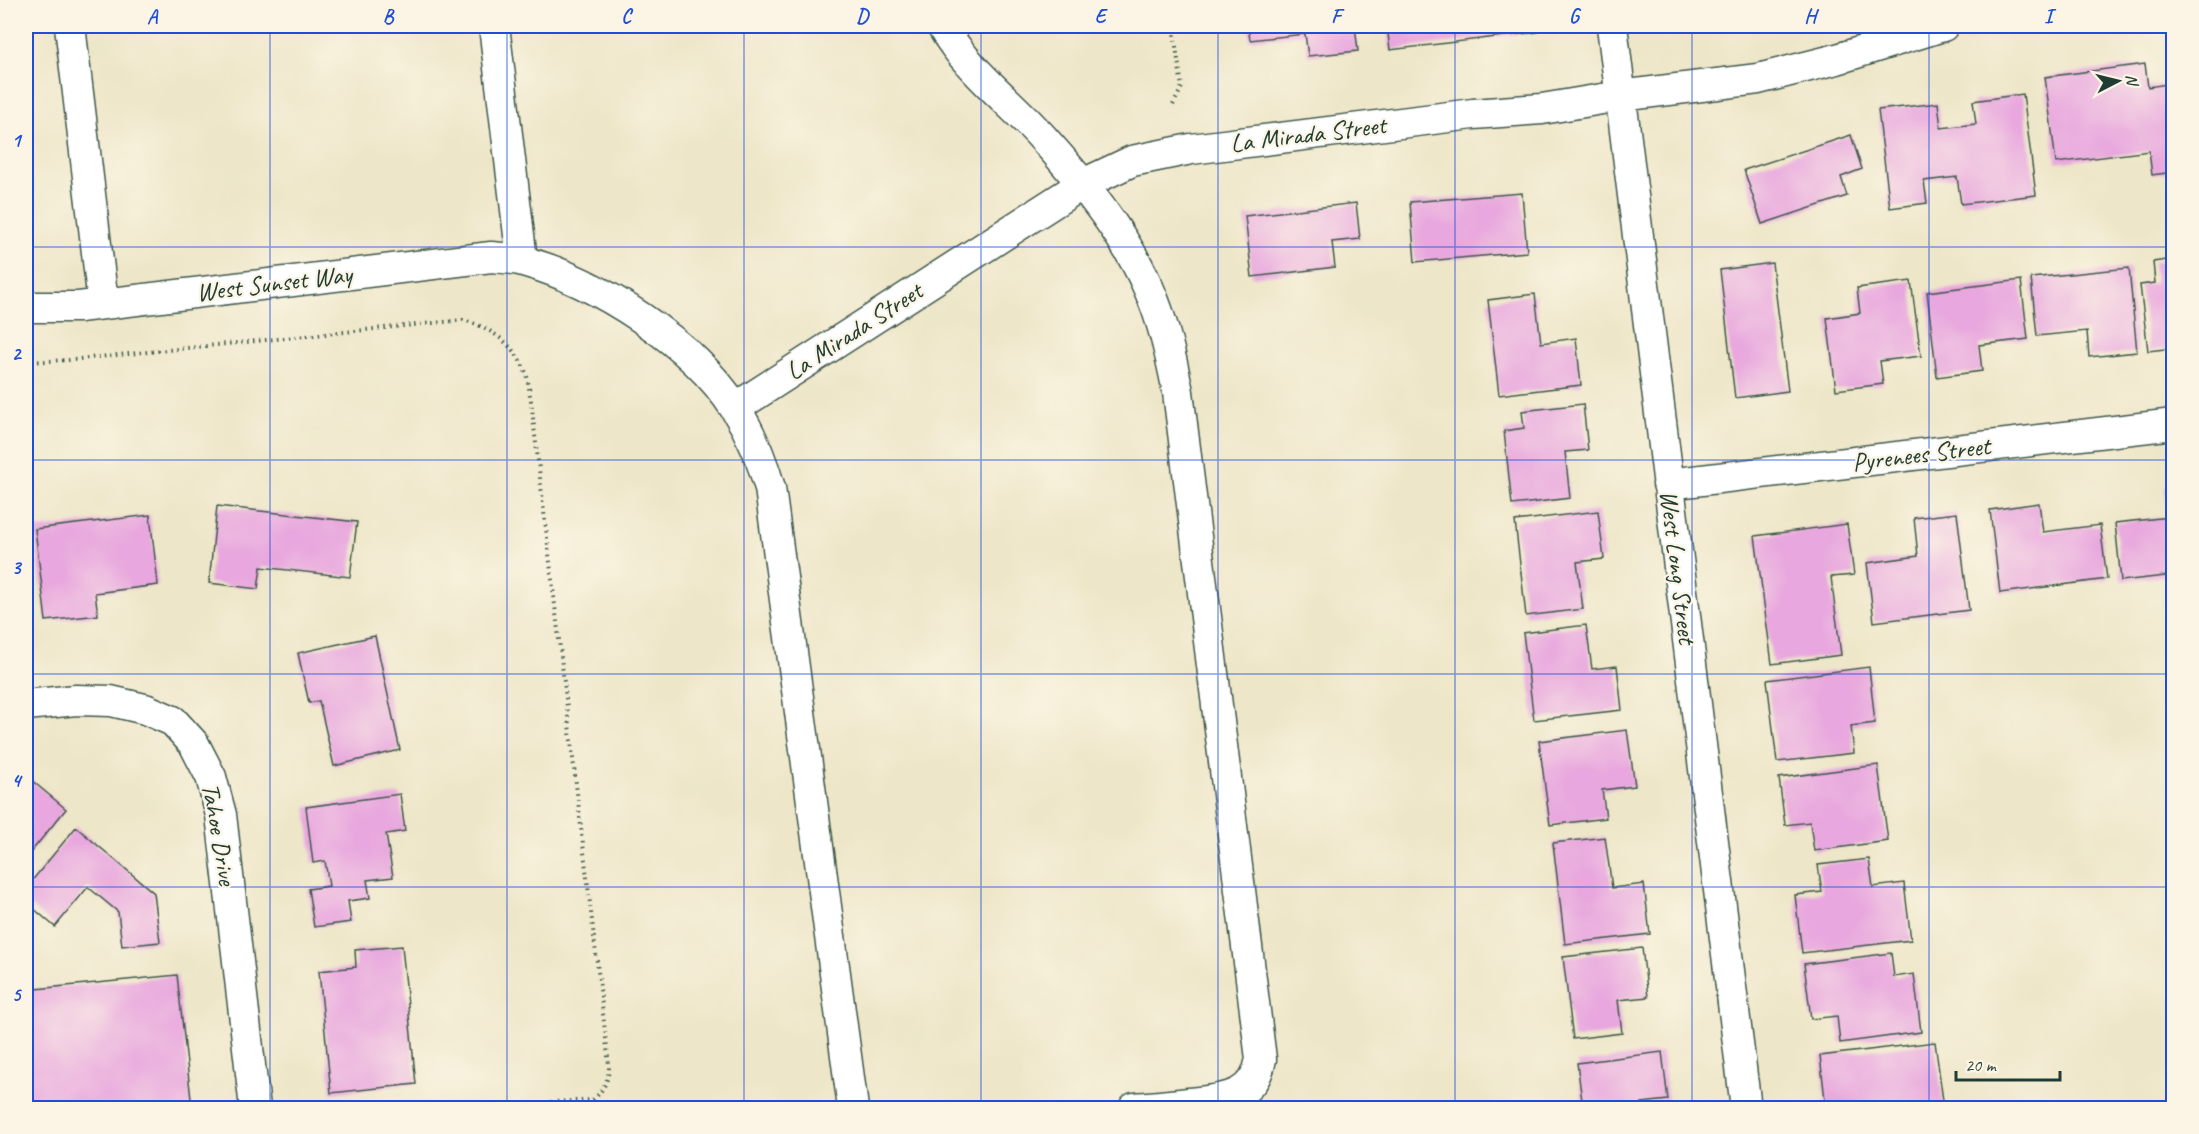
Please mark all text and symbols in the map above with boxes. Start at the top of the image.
text: A [147,4,159,29]
text: B [383,4,395,29]
text: C [621,4,633,29]
text: D [856,4,870,29]
text: E [1095,4,1109,29]
text: F [1331,4,1345,29]
text: G [1569,4,1582,29]
text: H [1804,4,1819,29]
text: I [2044,4,2057,29]
north arrow [2088,51,2148,111]
text: N [2121,73,2143,88]
street label: La Mirada Street [1228,108,1390,160]
text: 1 [12,128,23,153]
street label: West Sunset Way [194,257,356,309]
street label: La Mirada Street [779,273,931,387]
text: 2 [12,341,23,366]
street label: Pyrenees Street [1850,429,1994,479]
street label: West Long Street [1652,488,1704,648]
text: 3 [12,555,23,580]
text: 4 [12,768,24,793]
street label: Tahoe Drive [194,780,244,889]
text: 5 [12,982,23,1007]
scale bar [1956,1044,2060,1082]
text: 20 m [1965,1054,1998,1076]

